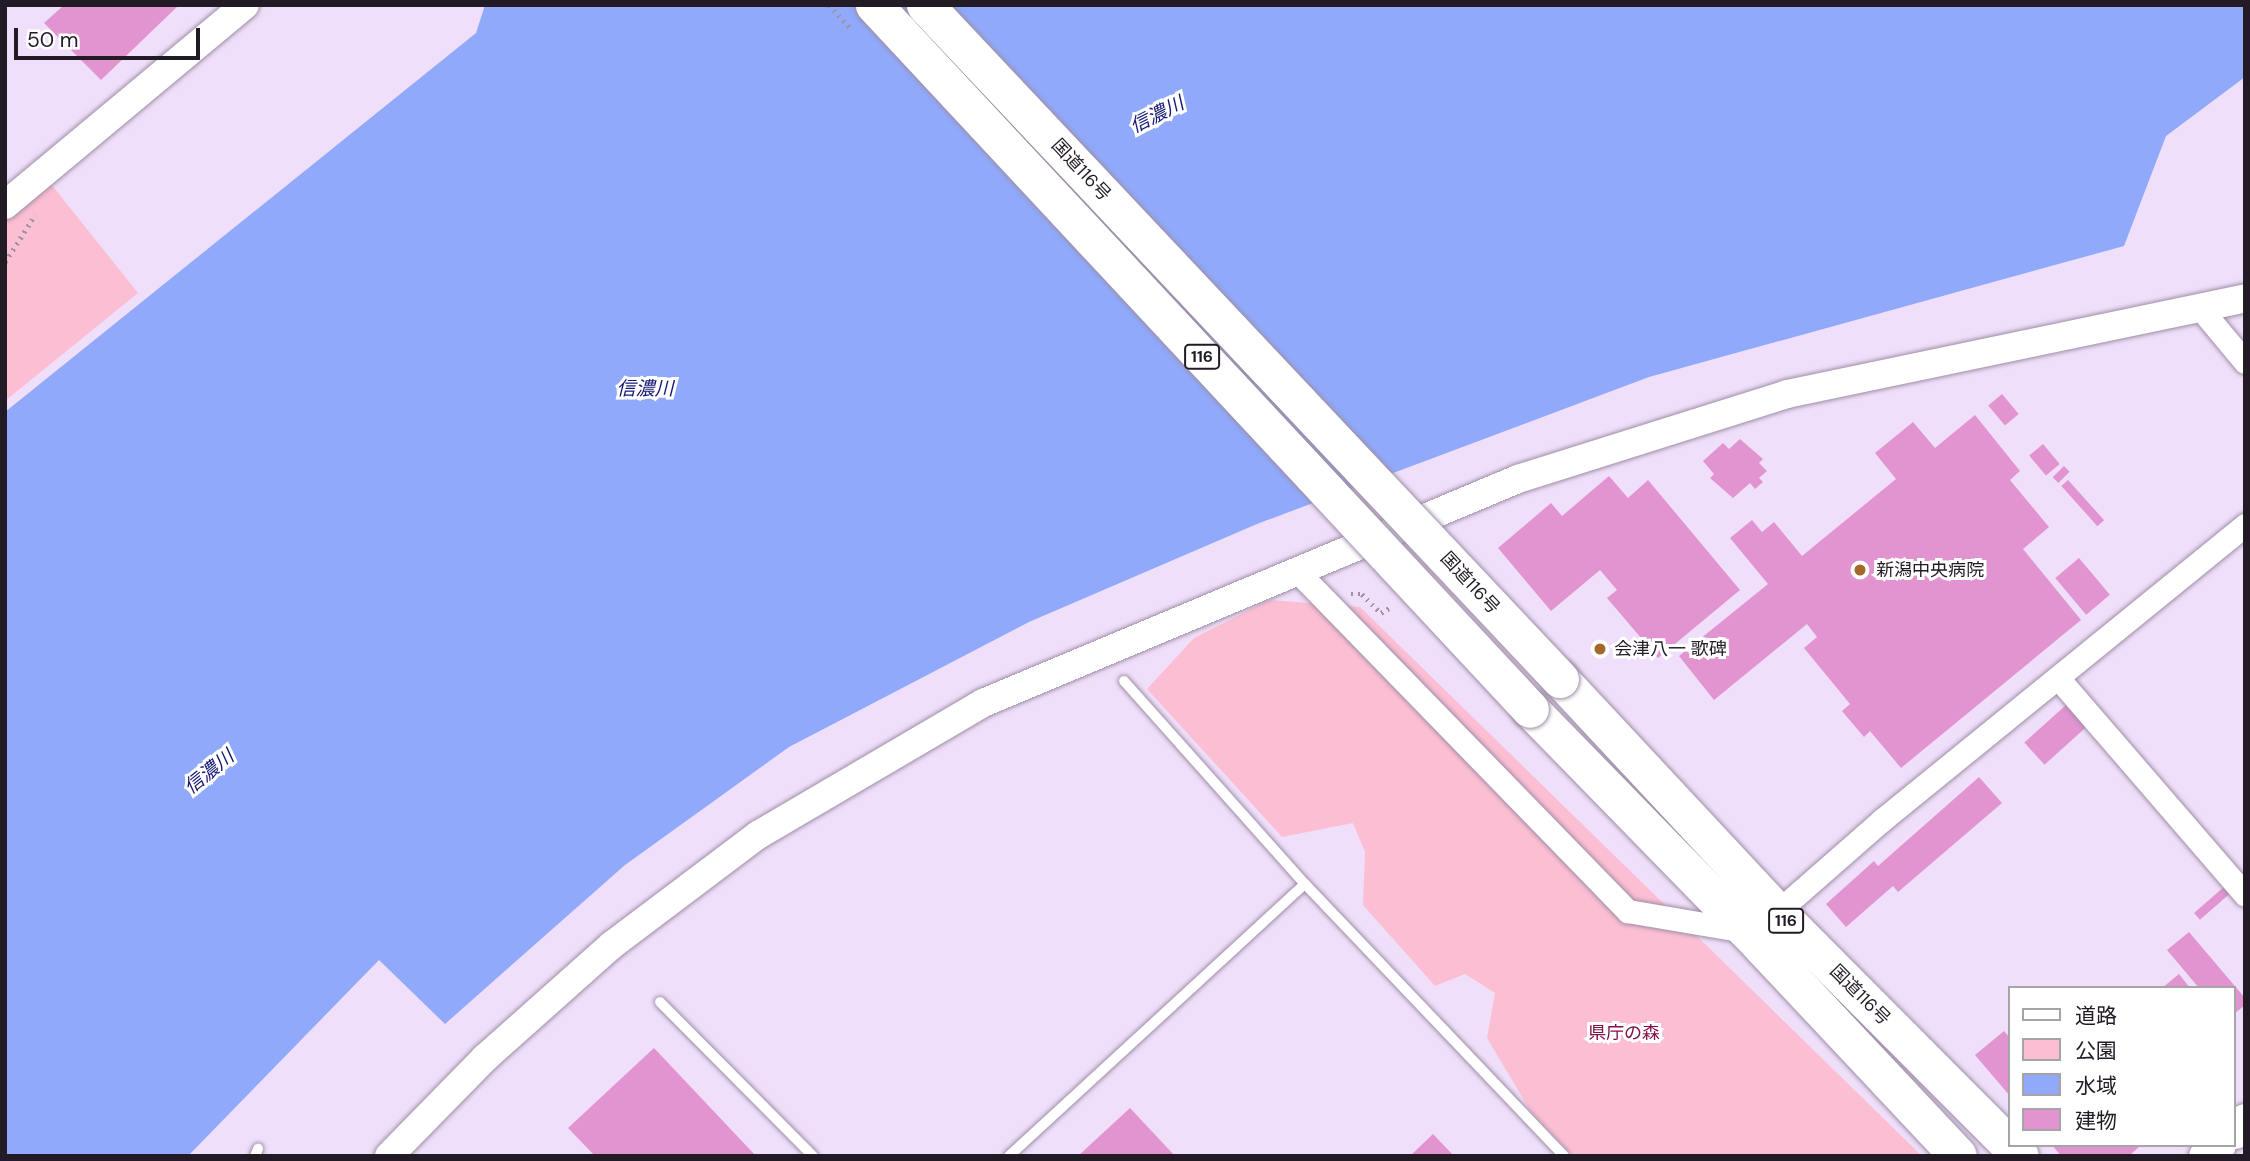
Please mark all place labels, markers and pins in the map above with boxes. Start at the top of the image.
place label: 新潟中央病院 [1876,559,1984,581]
marker: 新潟中央病院 [1850,560,1870,580]
place label: 会津八一 歌碑 [1614,638,1727,660]
marker: 会津八一 歌碑 [1592,641,1608,657]

